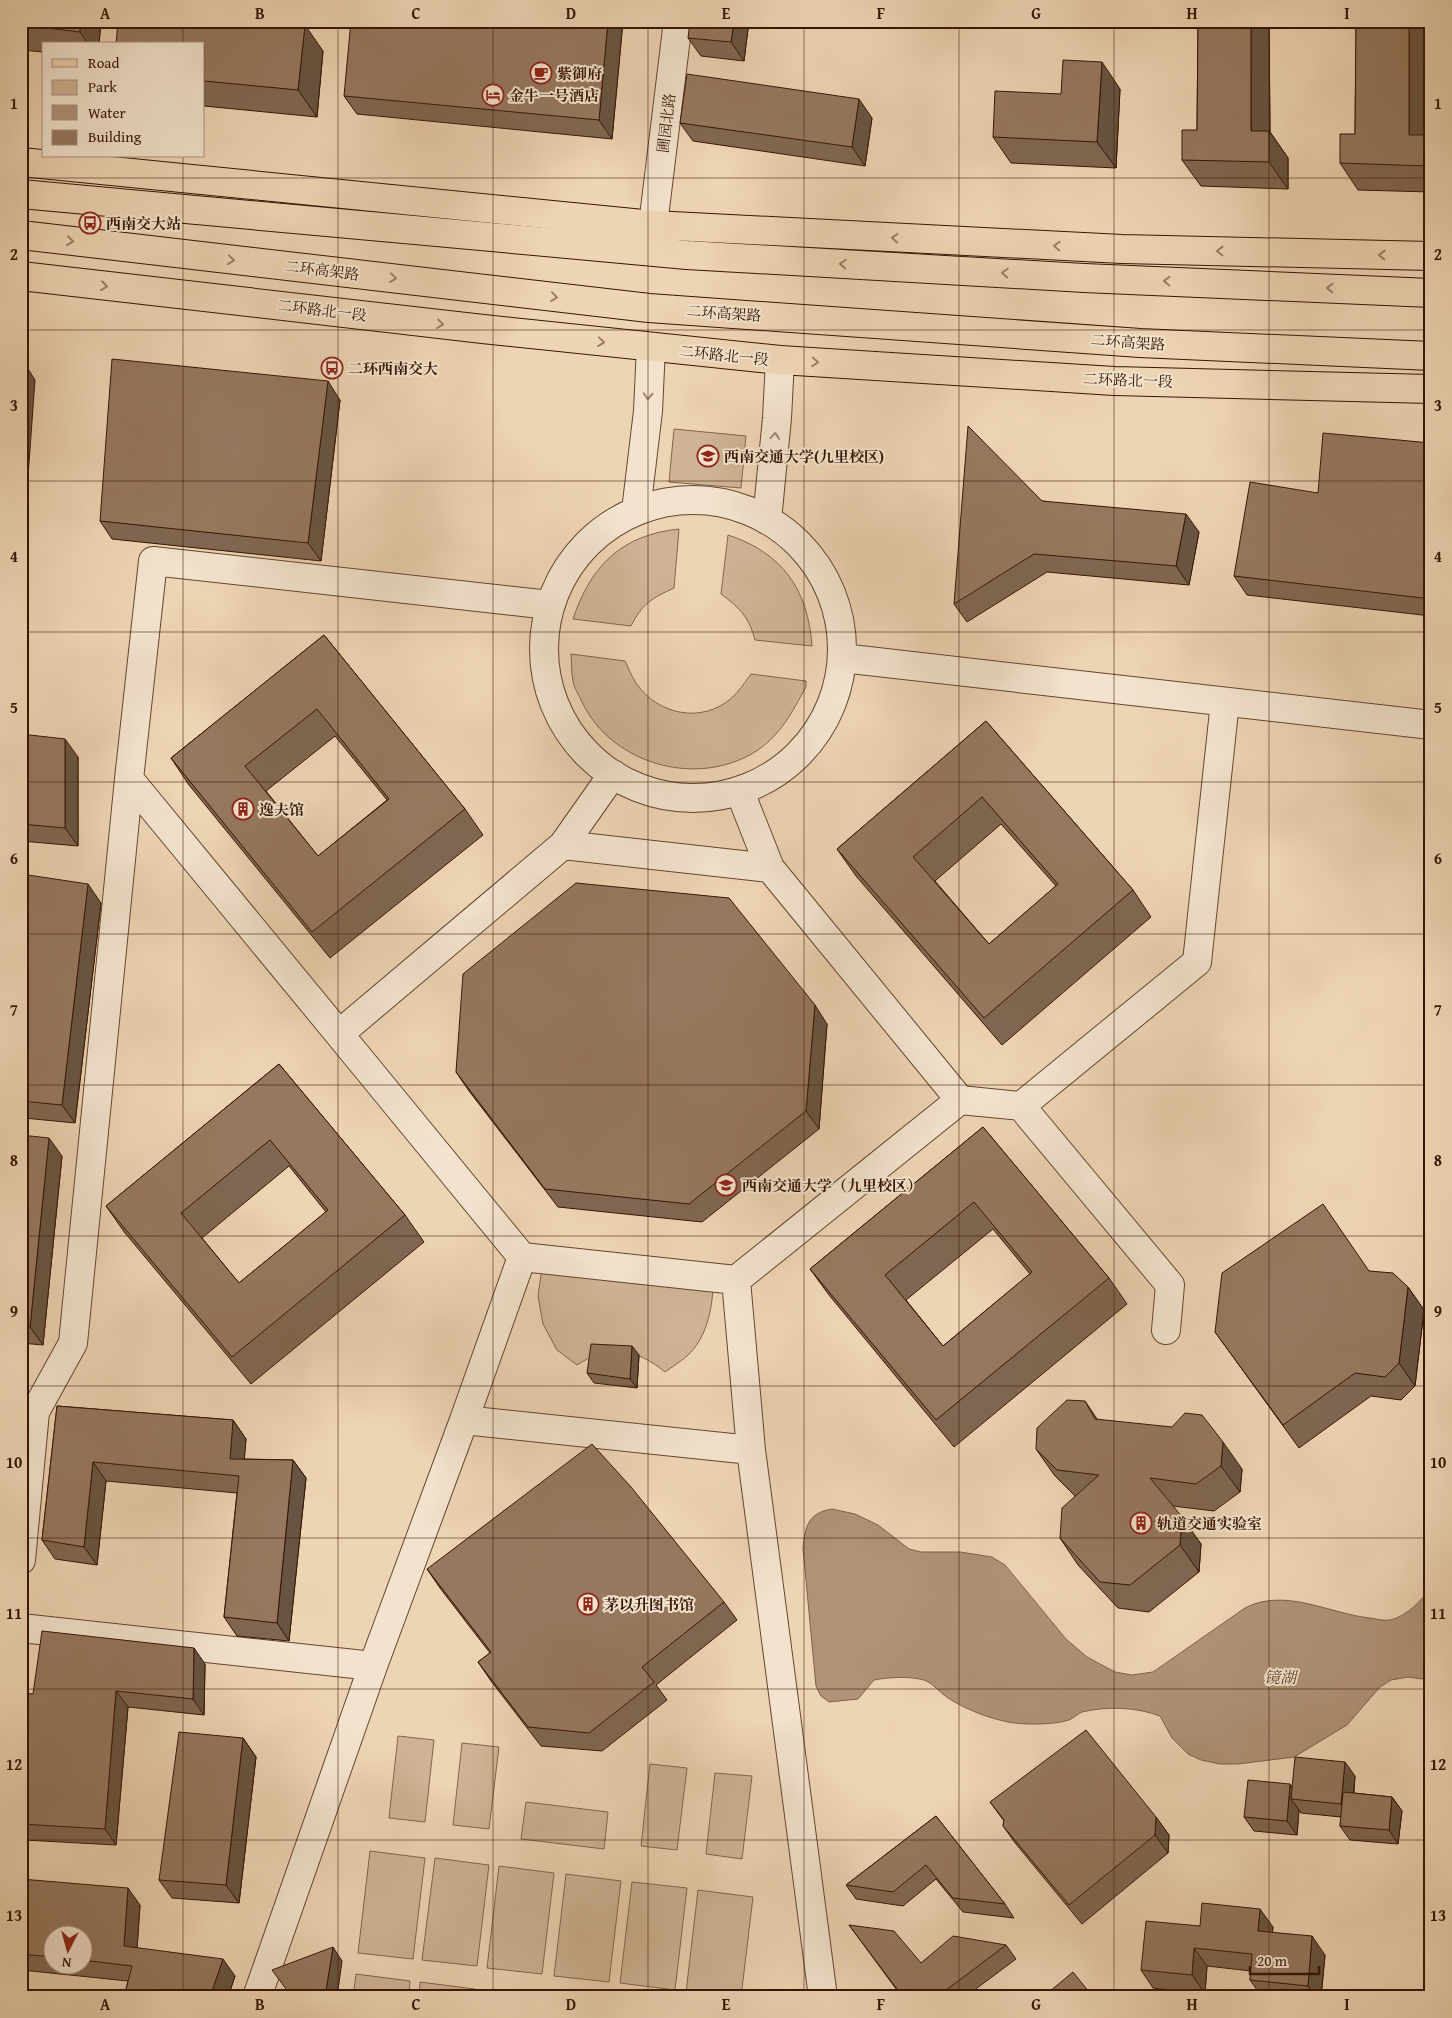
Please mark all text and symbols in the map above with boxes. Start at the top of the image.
text: A [100,1,111,25]
text: B [255,1,265,25]
text: C [411,1,421,25]
text: D [566,1,576,25]
text: E [722,1,731,25]
text: F [877,1,885,25]
text: G [1031,1,1041,25]
text: H [1186,1,1198,25]
text: I [1344,1,1350,25]
legend [42,42,205,158]
text: Road [88,52,119,73]
cafe icon: 紫御府 [529,61,553,85]
place label: 紫御府 [557,63,602,84]
text: Park [88,76,117,97]
hotel icon: 金牛一号酒店 [481,83,505,107]
place label: 金牛一号酒店 [509,85,599,106]
text: 1 [10,91,18,115]
text: 1 [1434,91,1442,115]
street label: 圃园北路 [652,92,680,154]
text: Water [88,102,126,123]
text: Building [88,126,142,147]
bus stop icon: 西南交大站 [78,211,102,235]
place label: 西南交大站 [106,213,181,234]
one-way arrow [891,232,899,243]
one-way arrow [66,235,74,246]
one-way arrow [1053,240,1061,251]
text: 2 [10,242,18,266]
text: 2 [1434,242,1442,266]
one-way arrow [1215,246,1223,257]
one-way arrow [1378,250,1386,260]
one-way arrow [227,254,235,265]
street label: 二环高架路 [283,255,361,285]
one-way arrow [838,258,846,269]
one-way arrow [1001,268,1009,279]
one-way arrow [389,272,397,283]
one-way arrow [1163,276,1171,287]
one-way arrow [101,280,109,291]
one-way arrow [1325,283,1333,294]
one-way arrow [550,291,558,302]
street label: 二环路北一段 [276,294,368,326]
street label: 二环高架路 [686,300,762,326]
one-way arrow [436,318,444,329]
street label: 二环高架路 [1090,329,1166,355]
one-way arrow [598,336,606,347]
street label: 二环路北一段 [678,340,770,370]
bus stop icon: 二环西南交大 [320,356,344,380]
one-way arrow [812,357,820,368]
place label: 二环西南交大 [348,358,438,379]
street label: 二环路北一段 [1083,368,1173,392]
one-way arrow [643,392,654,400]
text: 3 [10,393,18,417]
text: 3 [1434,393,1442,417]
one-way arrow [769,432,780,440]
school or university icon: 西南交通大学(九里校区) [696,444,720,468]
place label: 西南交通大学(九里校区) [724,446,884,467]
text: 4 [10,544,18,568]
text: 4 [1434,544,1442,568]
text: 5 [10,695,18,719]
text: 5 [1434,695,1442,719]
building icon: 逸夫馆 [231,797,255,821]
place label: 逸夫馆 [259,799,304,820]
text: 6 [10,846,18,870]
text: 6 [1434,846,1442,870]
text: 7 [10,997,18,1021]
text: 7 [1434,997,1442,1021]
text: 8 [10,1148,18,1172]
text: 8 [1434,1148,1442,1172]
school or university icon: 西南交通大学（九里校区） [714,1173,738,1197]
place label: 西南交通大学（九里校区） [742,1175,922,1196]
text: 9 [10,1299,18,1323]
text: 9 [1434,1299,1442,1323]
text: 10 [6,1450,22,1474]
text: 10 [1430,1450,1446,1474]
building icon: 轨道交通实验室 [1129,1511,1153,1535]
place label: 轨道交通实验室 [1157,1513,1262,1534]
building icon: 茅以升图书馆 [576,1592,600,1616]
place label: 茅以升图书馆 [604,1594,694,1615]
text: 11 [6,1601,22,1625]
text: 11 [1430,1601,1446,1625]
water label: 镜湖 [1264,1665,1299,1689]
text: 12 [6,1752,22,1776]
text: 12 [1430,1752,1446,1776]
text: 13 [6,1903,22,1927]
text: 13 [1430,1903,1446,1927]
north arrow [42,1926,92,1976]
scale bar [1250,1943,1318,1975]
text: 20 m [1257,1950,1288,1971]
text: N [60,1952,72,1973]
text: A [100,1992,111,2016]
text: B [255,1992,265,2016]
text: C [411,1992,421,2016]
text: D [566,1992,576,2016]
text: E [722,1992,731,2016]
text: F [877,1992,885,2016]
text: G [1031,1992,1041,2016]
text: H [1186,1992,1198,2016]
text: I [1344,1992,1350,2016]

